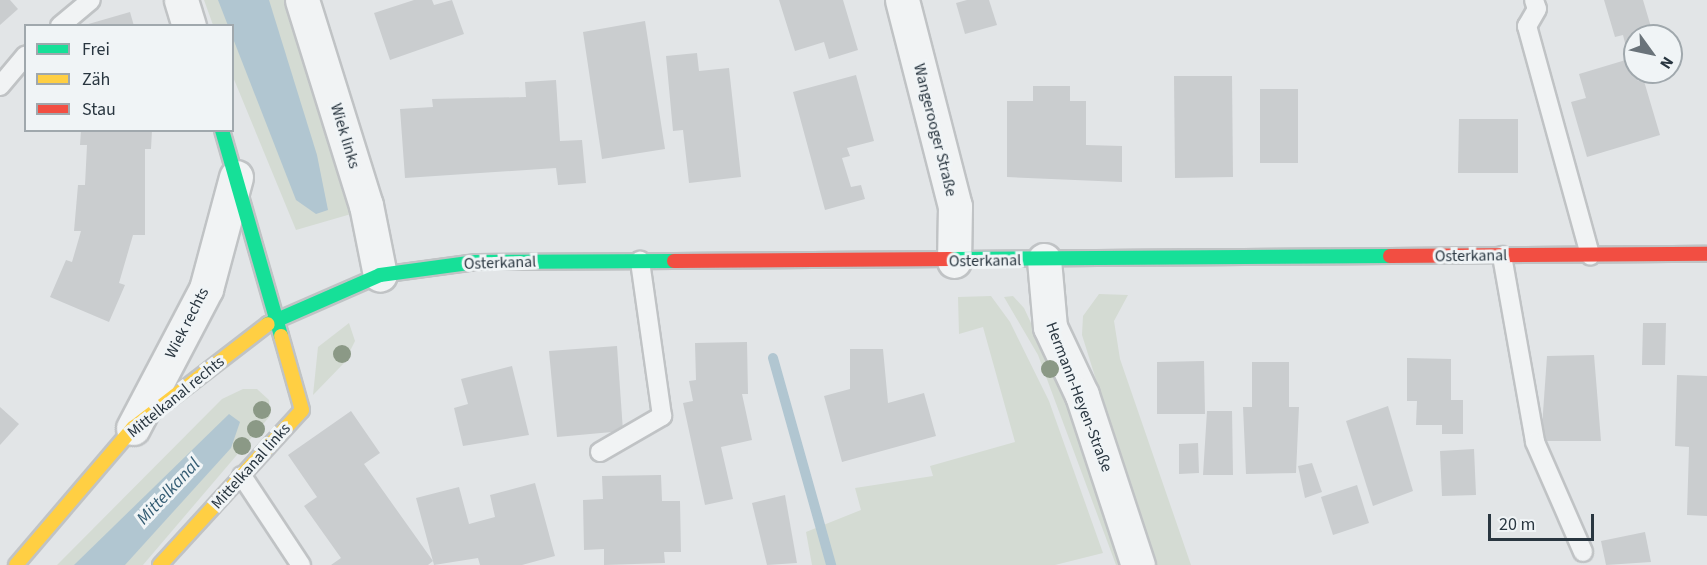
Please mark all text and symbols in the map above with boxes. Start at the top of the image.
legend [24,24,234,132]
north arrow [1623,24,1683,84]
text: Frei [82,37,110,62]
text: N [1654,52,1679,73]
street label: Wangerooger Straße [909,62,961,198]
text: Zäh [82,67,110,92]
text: Stau [82,97,116,122]
street label: Wiek links [326,101,364,171]
street label: Osterkanal [1435,246,1507,266]
street label: Osterkanal [949,251,1021,271]
street label: Osterkanal [463,252,537,274]
street label: Wiek rechts [161,284,213,362]
street label: Hermann-Heyen-Straße [1042,319,1116,475]
street label: Mittelkanal rechts [124,352,228,442]
street label: Mittelkanal links [207,419,295,513]
water label: Mittelkanal [133,454,205,530]
scale bar [1491,502,1598,540]
text: 20 m [1499,512,1535,537]

